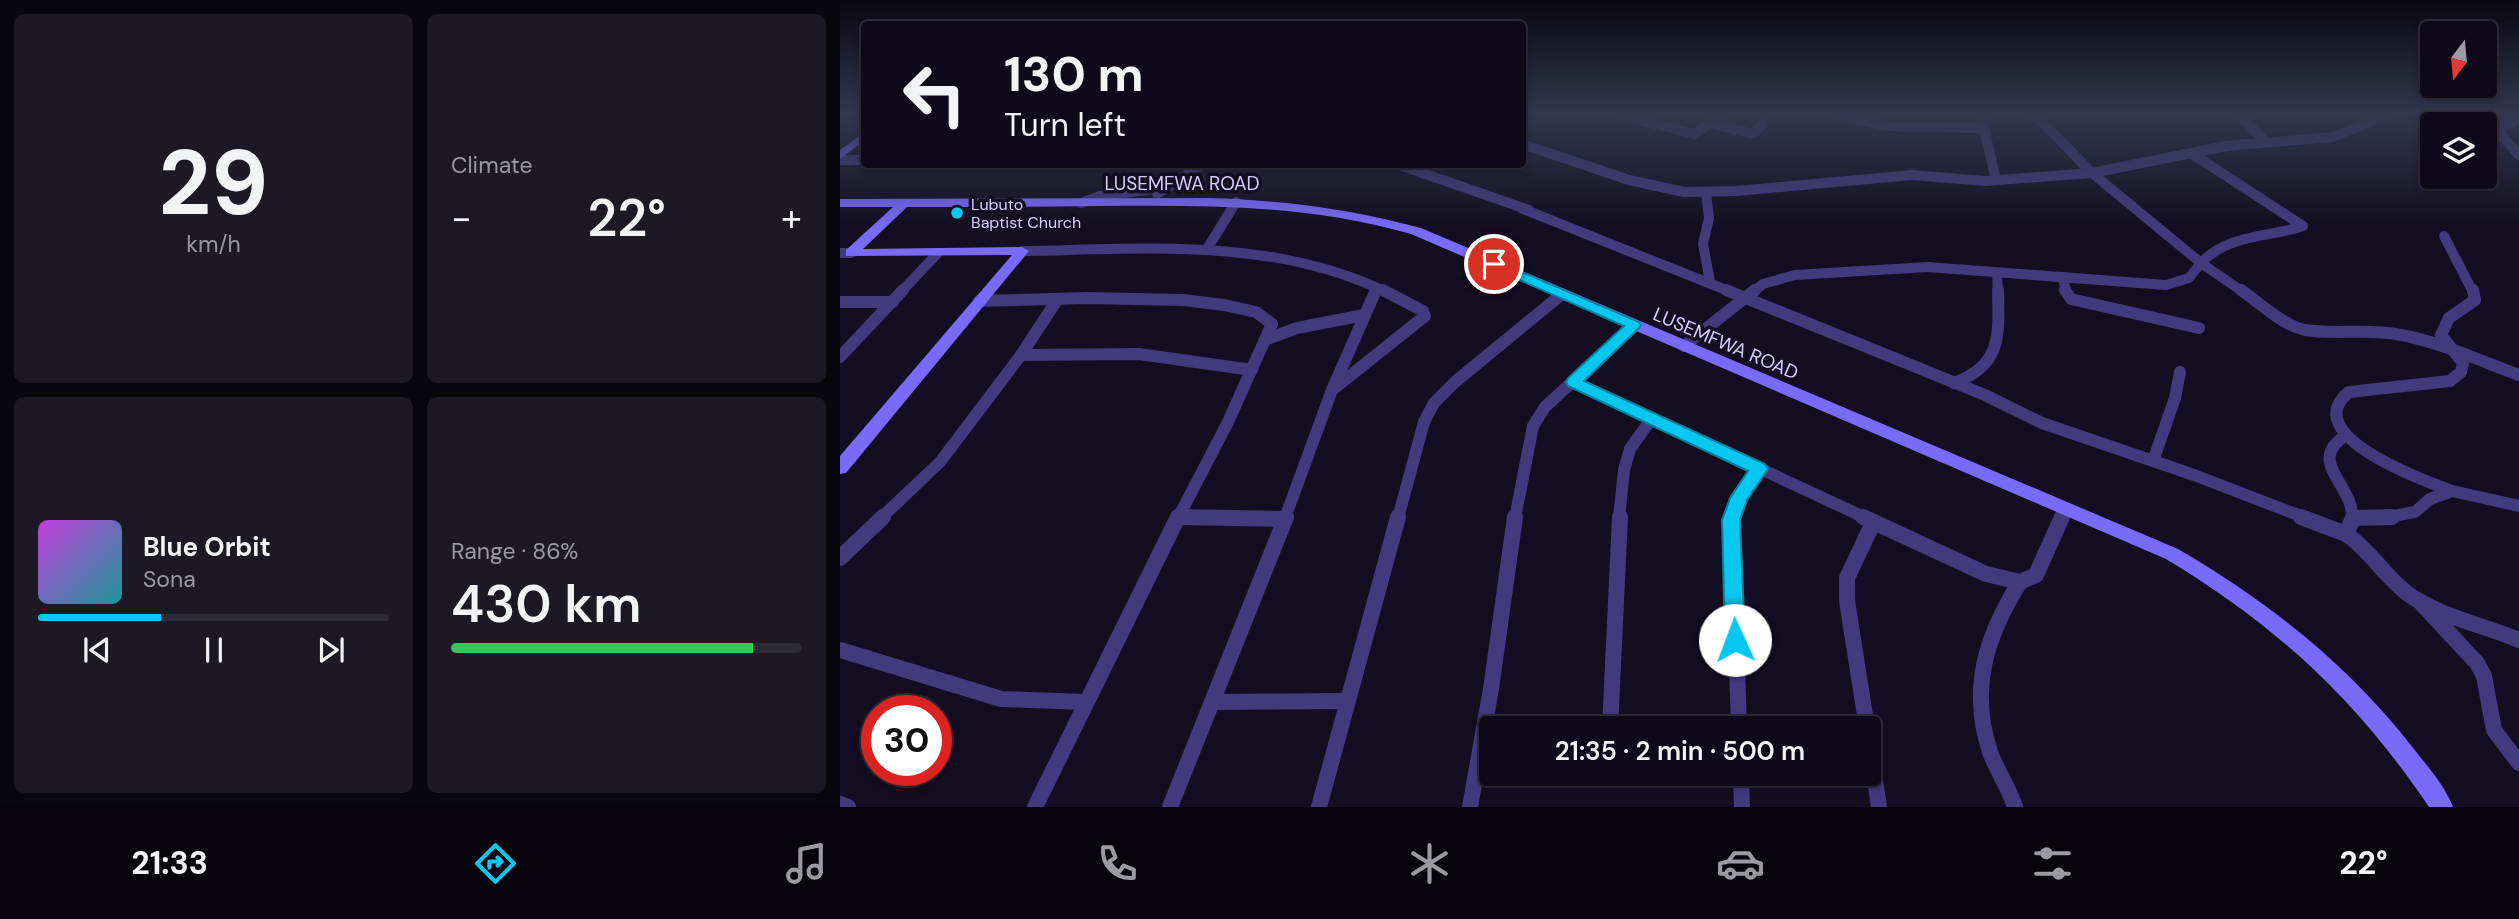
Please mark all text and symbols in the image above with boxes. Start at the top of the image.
north arrow [2420,21,2497,98]
map controls [2420,21,2497,189]
text: 130 m [1004,42,1144,106]
icon: left [889,49,980,140]
text: Turn left [1004,104,1126,146]
button: layers [2420,112,2497,189]
text: 29 [159,124,268,242]
text: Climate [451,150,533,180]
street label: LUSEMFWA ROAD [1104,171,1260,196]
text: 22° [587,184,666,252]
text: − [451,193,472,243]
text: + [781,193,802,243]
place label: Lubuto Baptist Church [971,194,1081,233]
marker: Lubuto Baptist Church [949,205,965,221]
text: km/h [186,229,241,259]
pin [1464,234,1524,294]
icon: arrive [1475,245,1513,283]
street label: LUSEMFWA ROAD [1649,302,1802,385]
text: Blue Orbit [143,530,271,564]
text: Range · 86% [451,536,578,566]
text: Sona [143,564,196,594]
text: 430 km [451,570,641,638]
position arrow [1698,603,1772,677]
icon: previous [78,631,116,669]
icon: pause [195,631,233,669]
icon: next [312,631,350,669]
speed limit sign: 30 [861,695,952,786]
text: 21:35 · 2 min · 500 m [1555,734,1805,768]
icon: directions [471,839,520,888]
icon: music [782,839,831,888]
icon: phone [1093,839,1142,888]
icon: climate [1405,839,1454,888]
icon: car [1716,839,1765,888]
icon: filters [2028,839,2077,888]
text: 21:33 [131,842,208,884]
text: 22° [2339,842,2388,884]

